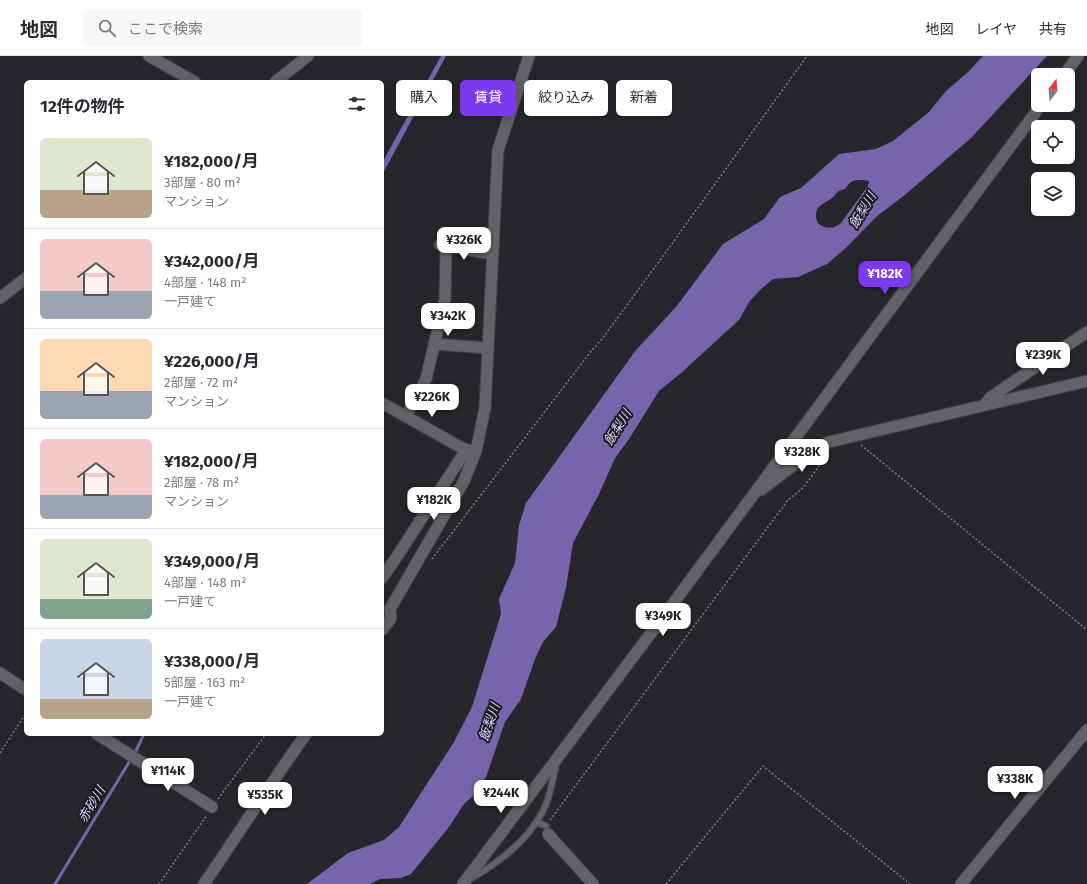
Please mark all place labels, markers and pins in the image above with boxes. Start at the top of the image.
pin: ¥326K [436,227,492,261]
pin: ¥182K [857,261,913,295]
pin: ¥342K [420,303,476,337]
pin: ¥239K [1015,342,1071,376]
pin: ¥226K [404,384,460,418]
pin: ¥328K [774,439,830,473]
pin: ¥182K [406,487,462,521]
pin: ¥349K [635,603,691,637]
pin: ¥114K [140,758,196,792]
pin: ¥338K [987,766,1043,800]
pin: ¥244K [473,780,529,814]
pin: ¥535K [237,782,293,816]

